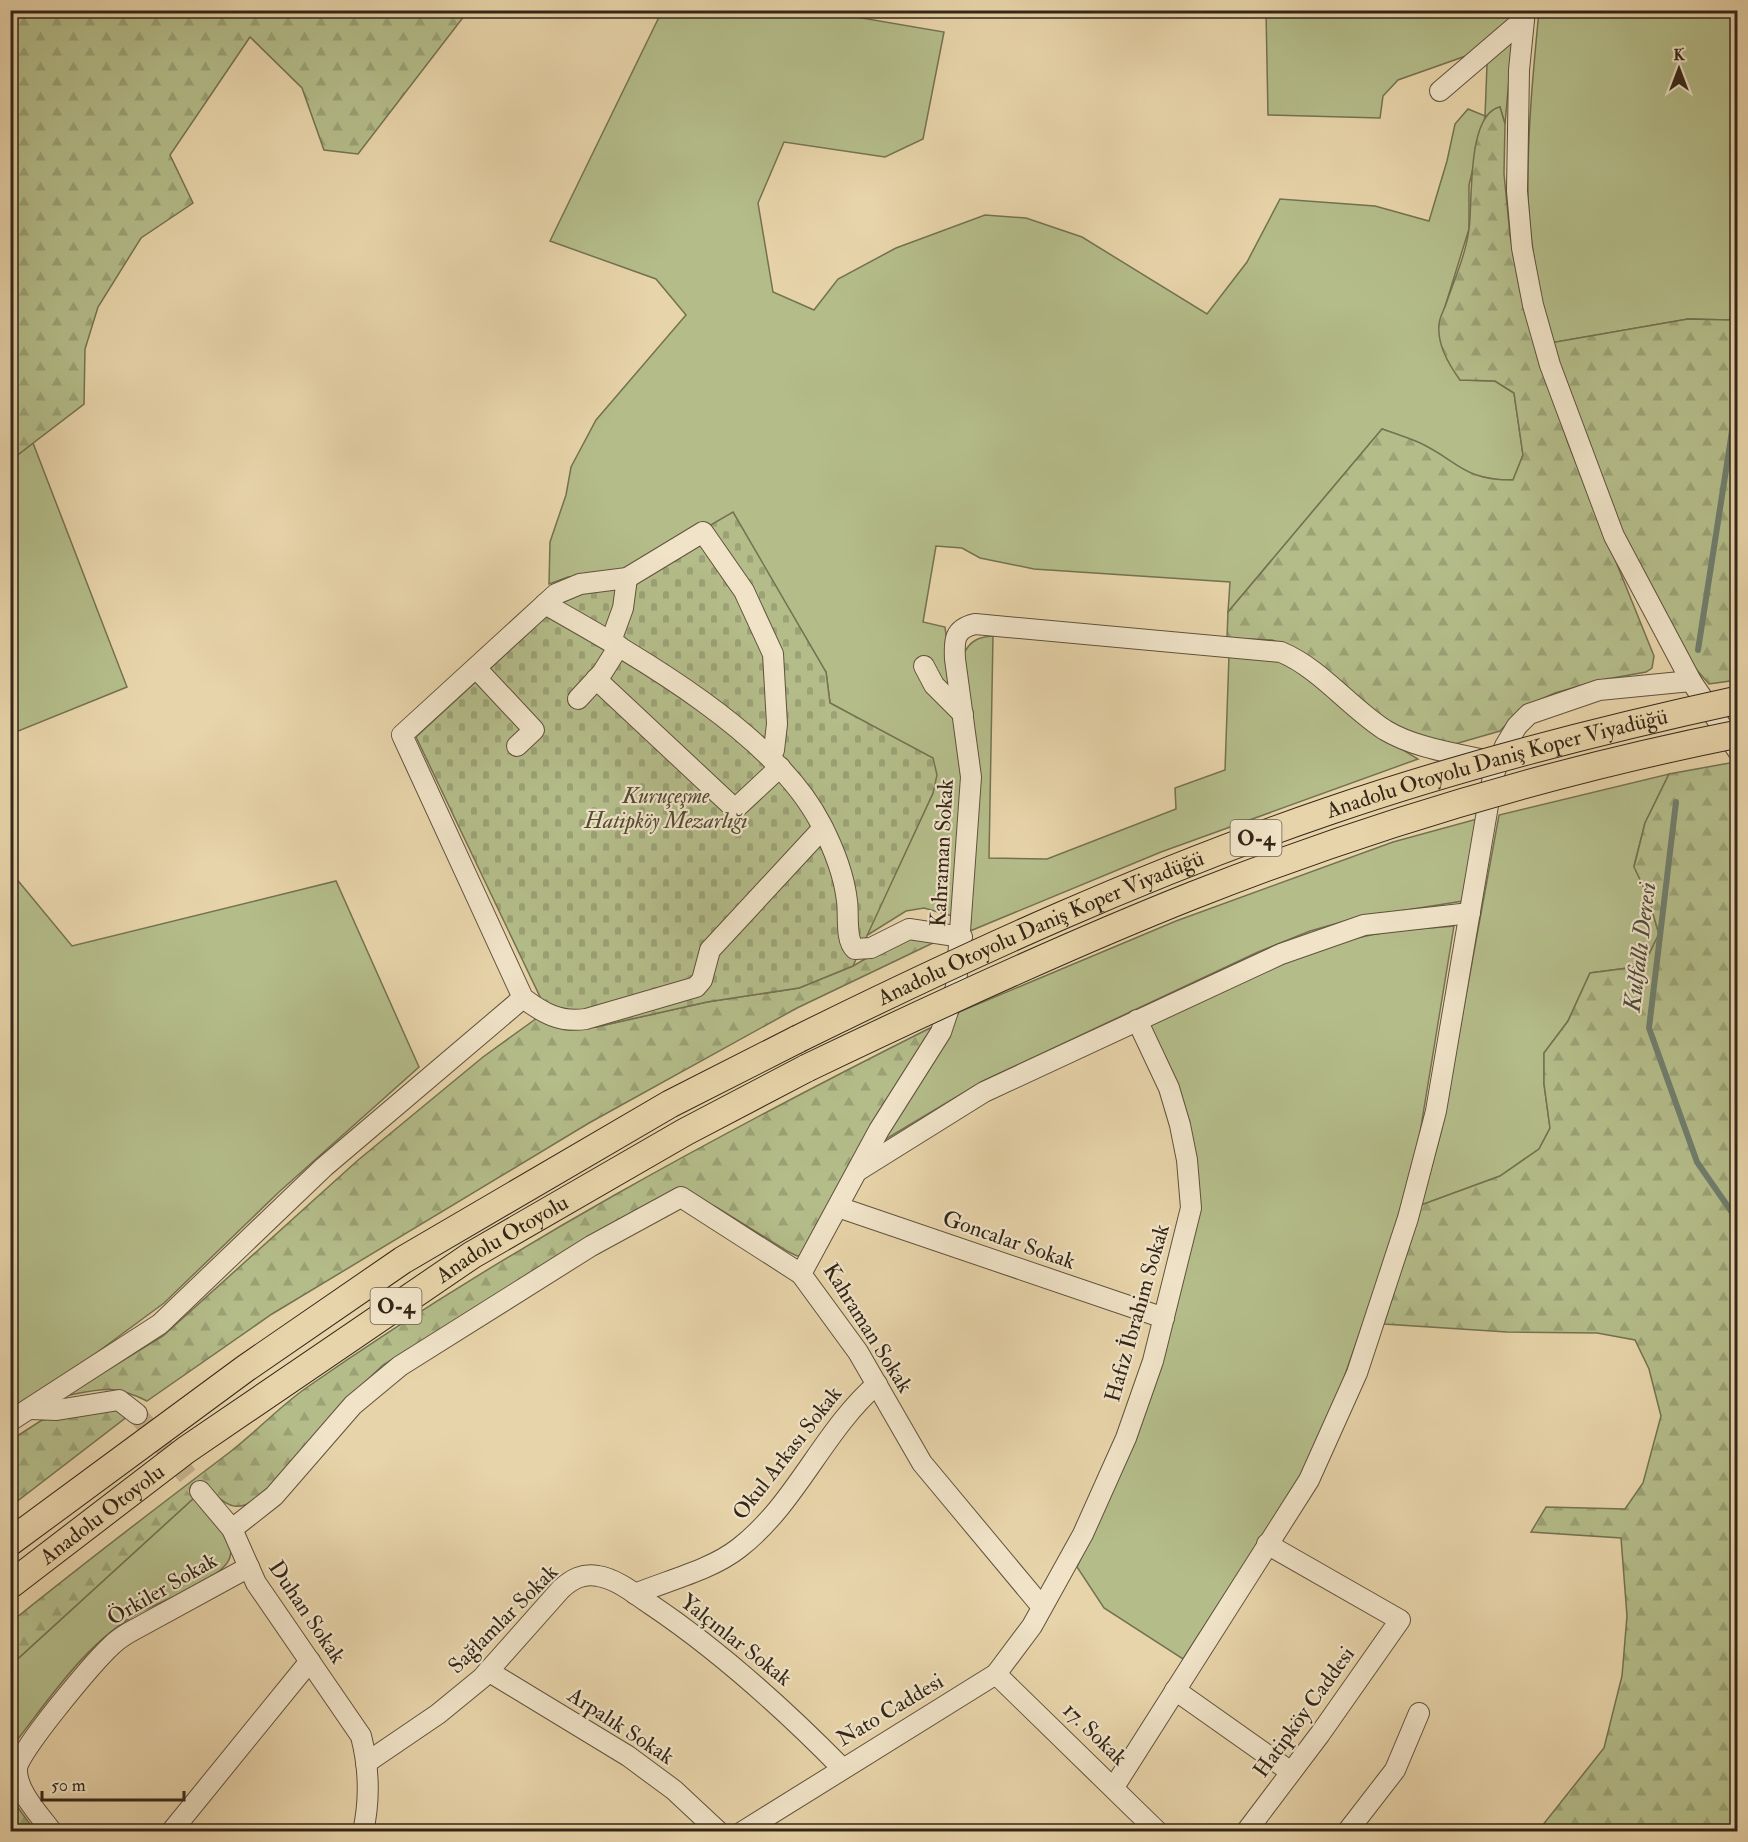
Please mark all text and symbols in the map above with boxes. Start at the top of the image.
north arrow [1649,39,1709,99]
text: K [1673,45,1685,65]
street label: Anadolu Otoyolu Daniş Koper Viyadüğü [1321,702,1671,825]
street label: Kahraman Sokak [924,778,960,928]
park label: Kuruçeşme Hatipköy Mezarlığı [583,782,748,835]
road number: O-4 [1230,820,1282,856]
street label: Anadolu Otoyolu Daniş Koper Viyadüğü [872,844,1208,1013]
water label: Kulfallı Deresi [1617,880,1663,1015]
street label: Anadolu Otoyolu [430,1188,573,1290]
street label: Goncalar Sokak [939,1204,1079,1276]
street label: Hafız İbrahim Sokak [1098,1220,1176,1405]
street label: Kahraman Sokak [817,1258,919,1399]
road number: O-4 [370,1288,422,1324]
street label: Okul Arkası Sokak [726,1380,848,1525]
street label: Anadolu Otoyolu [33,1458,170,1572]
street label: Örkiler Sokak [102,1546,223,1632]
street label: Duhan Sokak [262,1555,352,1669]
street label: Sağlamlar Sokak [442,1558,564,1680]
street label: Yalçınlar Sokak [675,1588,798,1693]
street label: Hatipköy Caddesi [1247,1641,1362,1784]
street label: Nato Caddesi [831,1667,949,1753]
street label: Arpalık Sokak [561,1681,680,1772]
street label: 17. Sokak [1057,1696,1133,1772]
scale bar [42,1764,184,1802]
text: 50 m [51,1774,86,1797]

